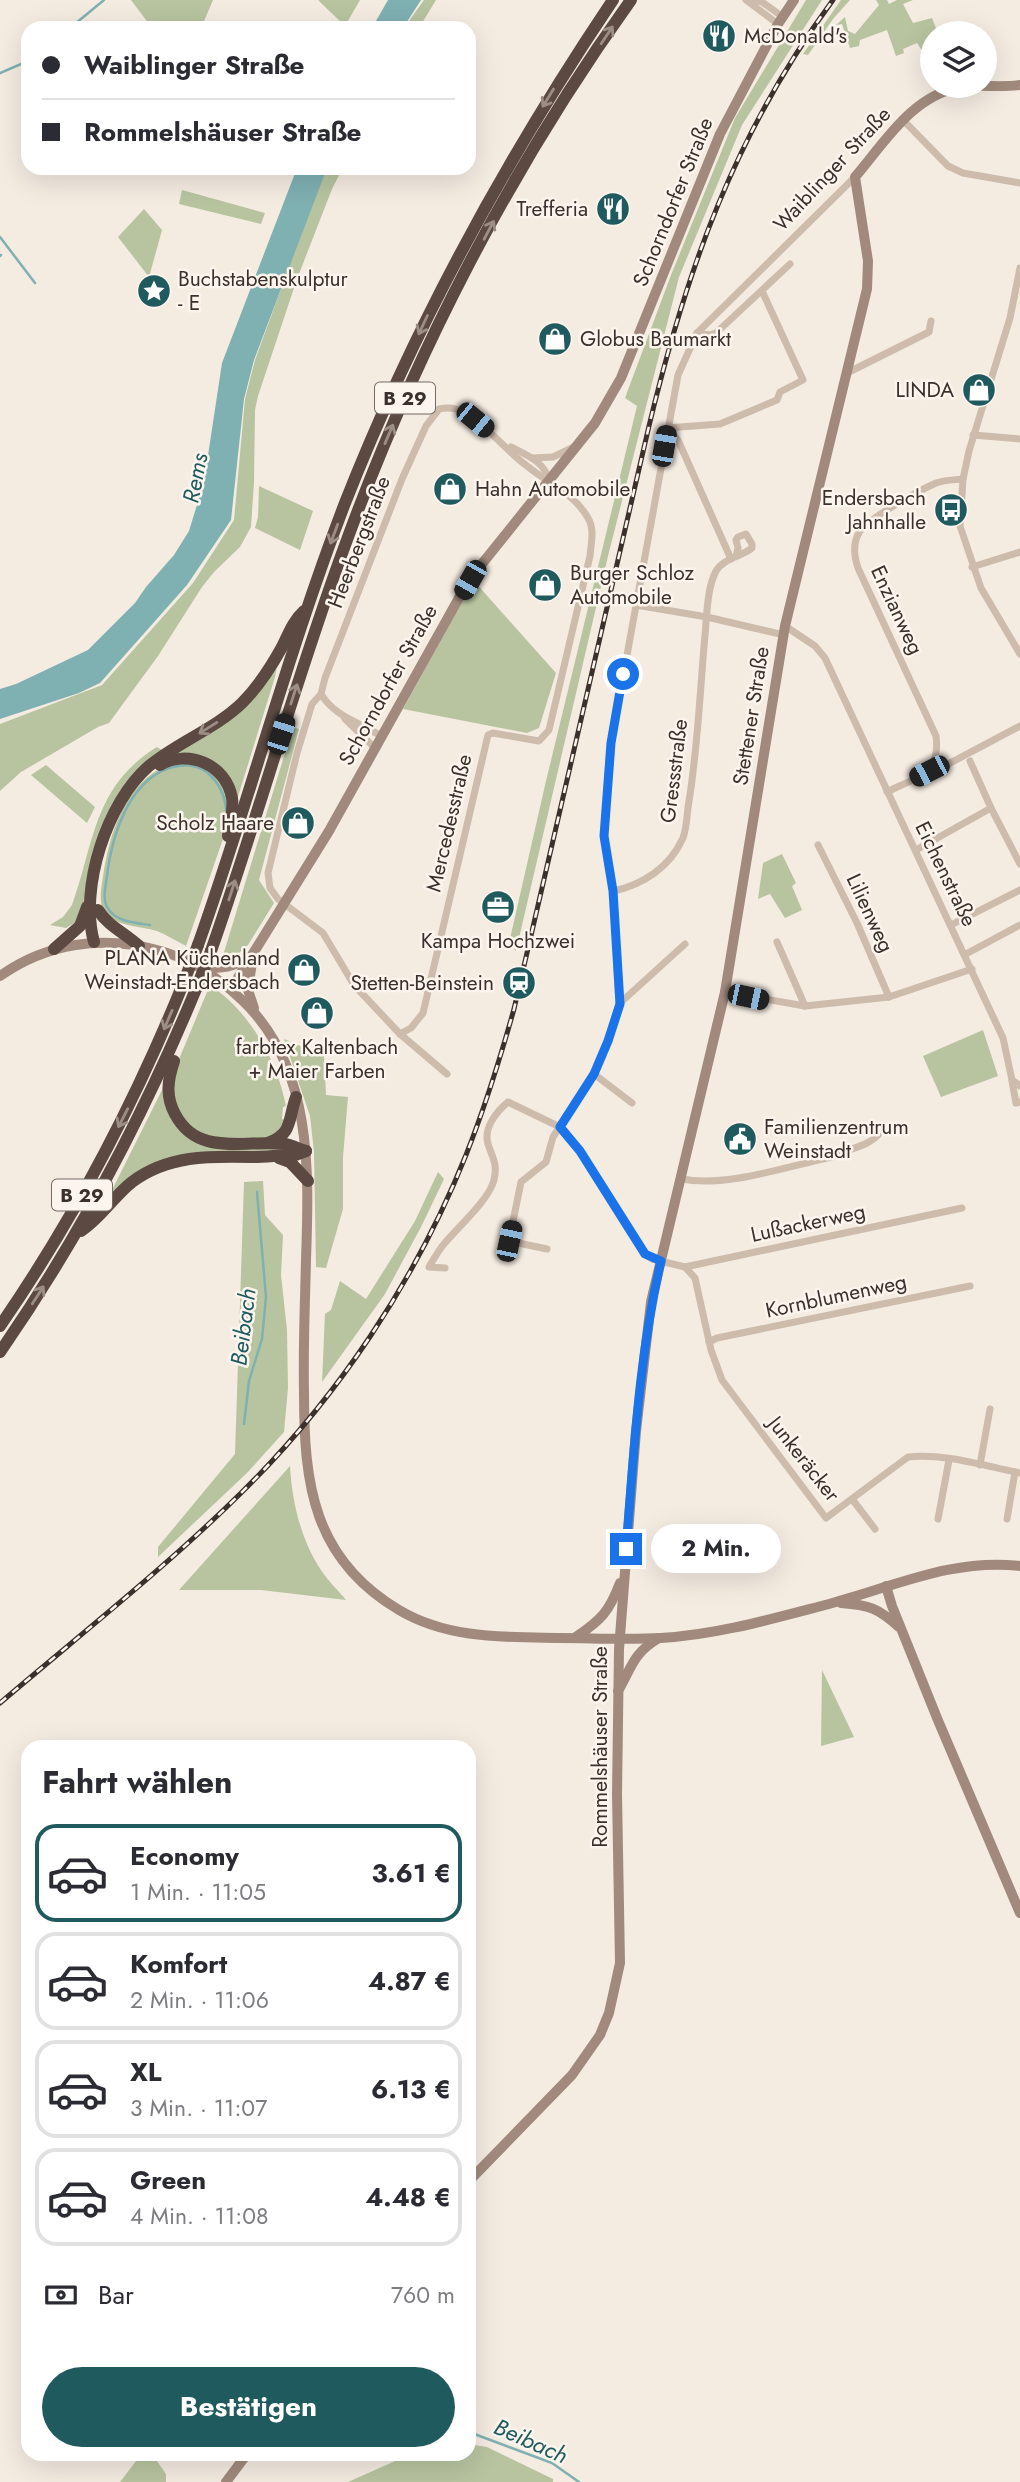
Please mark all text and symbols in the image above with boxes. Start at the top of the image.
restaurant icon: McDonald's [700,17,738,55]
place label: McDonald's [744,21,847,51]
map controls [920,21,997,98]
button: layers [920,21,997,98]
one-way arrow [600,26,614,45]
text: Waiblinger Straße [84,46,305,84]
one-way arrow [541,88,556,107]
street label: Waiblinger Straße [766,100,898,238]
text: Rommelshäuser Straße [84,113,362,151]
street label: Schorndorfer Straße [625,113,721,291]
restaurant icon: Trefferia [594,190,632,228]
place label: Trefferia [517,194,588,224]
one-way arrow [482,220,496,240]
place label: Buchstabenskulptur - E [178,264,349,318]
place icon: Buchstabenskulptur - E [135,272,173,310]
one-way arrow [416,314,429,335]
shop icon: Globus Baumarkt [536,320,574,358]
place label: Globus Baumarkt [580,324,731,354]
shop icon: LINDA [960,371,998,409]
place label: LINDA [896,375,954,405]
road number: B 29 [375,382,435,414]
car [453,399,498,441]
car [651,423,678,469]
one-way arrow [384,424,397,445]
water label: Rems [174,449,217,506]
shop icon: Hahn Automobile [431,470,469,508]
street label: Heerbergstraße [320,472,398,612]
place label: Hahn Automobile [475,474,631,504]
place label: Endersbach Jahnhalle [822,483,926,537]
bus stop icon: Endersbach Jahnhalle [932,491,970,529]
one-way arrow [326,522,339,544]
car [451,557,490,603]
place label: Burger Schloz Automobile [570,558,694,612]
street label: Enzianweg [863,560,931,660]
shop icon: Burger Schloz Automobile [526,566,564,604]
street label: Schorndorfer Straße [331,599,445,771]
street label: Stettener Straße [725,644,777,788]
route start [607,658,639,690]
one-way arrow [289,683,302,705]
car [265,711,298,757]
street label: Gressstraße [653,717,695,825]
one-way arrow [199,722,219,736]
street label: Mercedesstraße [419,751,479,895]
car [906,752,953,790]
shop icon: Scholz Haare [279,804,317,842]
place label: Scholz Haare [156,808,274,838]
street label: Eichenstraße [908,816,984,932]
street label: Lilienweg [839,869,901,957]
one-way arrow [227,880,239,902]
office icon: Kampa Hochzwei [479,888,517,926]
place label: Kampa Hochzwei [421,926,575,956]
place label: PLANA Küchenland Weinstadt-Endersbach [84,943,280,997]
shop icon: PLANA Küchenland Weinstadt-Endersbach [285,951,323,989]
station icon: Stetten-Beinstein [500,964,538,1002]
place label: Stetten-Beinstein [350,968,494,998]
car [726,982,771,1012]
shop icon: farbtex Kaltenbach + Maier Farben [298,994,336,1032]
one-way arrow [161,1009,174,1031]
place label: farbtex Kaltenbach + Maier Farben [236,1032,398,1086]
one-way arrow [115,1107,129,1128]
place label: Familienzentrum Weinstadt [764,1112,909,1166]
public building icon: Familienzentrum Weinstadt [721,1120,759,1158]
road number: B 29 [52,1180,112,1210]
street label: Lußackerweg [748,1196,868,1250]
car [495,1218,524,1264]
street label: Kornblumenweg [763,1266,909,1326]
one-way arrow [31,1286,46,1305]
water label: Beibach [221,1286,265,1368]
street label: Junkeräcker [759,1408,847,1509]
callout: 2 Min. [650,1524,780,1574]
text: 2 Min. [681,1531,751,1565]
route end [610,1533,642,1565]
street label: Rommelshäuser Straße [585,1646,615,1848]
text: Fahrt wählen [42,1759,232,1805]
text: Economy [130,1837,239,1875]
icon: car [46,1842,109,1905]
text: 3.61 € [371,1854,451,1892]
text: 1 Min. · 11:05 [130,1875,266,1909]
text: Komfort [130,1945,227,1983]
icon: car [46,1950,109,2013]
text: 4.87 € [368,1962,451,2000]
text: 2 Min. · 11:06 [130,1983,269,2017]
text: XL [130,2053,162,2091]
icon: car [46,2058,109,2121]
text: 6.13 € [371,2070,451,2108]
text: 3 Min. · 11:07 [130,2091,267,2125]
text: Green [130,2161,206,2199]
icon: car [46,2166,109,2229]
text: 4.48 € [365,2178,451,2216]
text: 4 Min. · 11:08 [130,2199,269,2233]
icon: cash [42,2276,80,2314]
text: Bar [98,2276,134,2314]
text: 760 m [391,2278,455,2312]
button: Bestätigen [42,2367,455,2447]
water label: Beibach [489,2410,573,2472]

